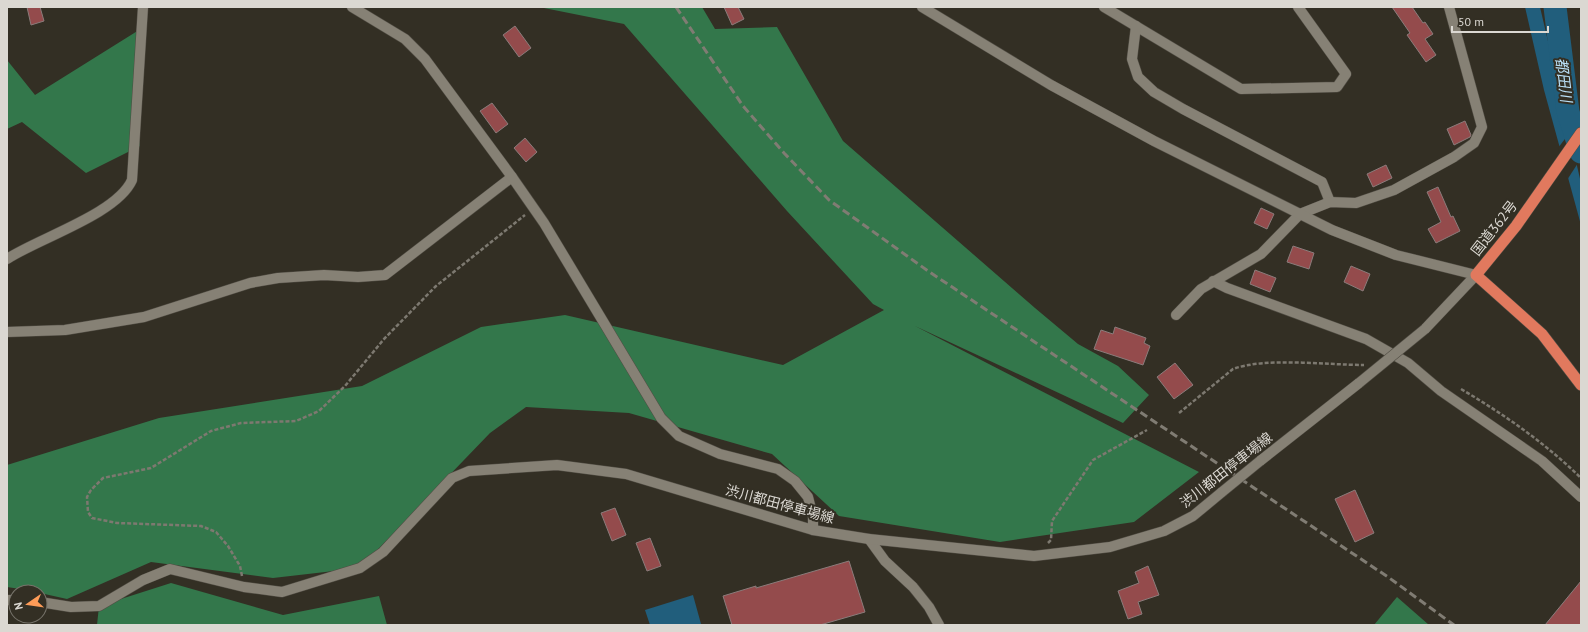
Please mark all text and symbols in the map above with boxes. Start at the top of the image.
scale bar [1452,8,1548,34]
text: 50 m [1458,14,1484,29]
water label: 都田川 [1552,57,1576,105]
street label: 国道362号 [1467,197,1521,259]
street label: 渋川都田停車場線 [1176,428,1276,512]
street label: 渋川都田停車場線 [724,481,836,527]
north arrow [8,584,48,624]
text: N [11,601,26,611]

